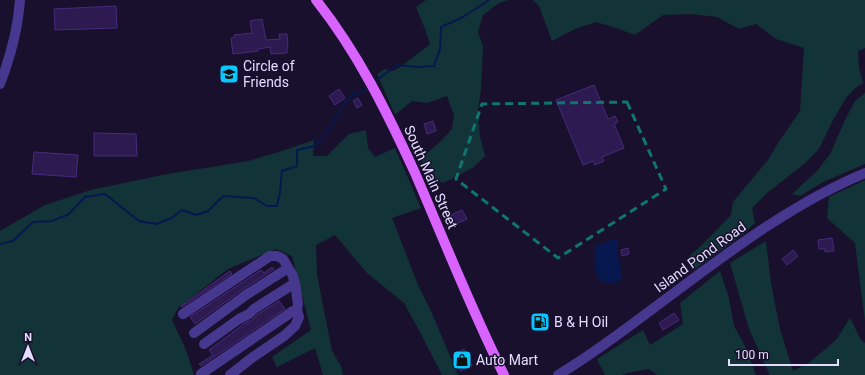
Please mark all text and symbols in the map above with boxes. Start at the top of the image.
place label: Circle of Friends [243,58,295,90]
school or university icon: Circle of Friends [218,63,240,85]
street label: South Main Street [401,123,461,231]
street label: Island Pond Road [651,218,749,296]
fuel station icon: B & H Oil [529,311,551,333]
place label: B & H Oil [554,314,608,330]
north arrow [8,327,48,367]
text: N [24,331,32,344]
scale bar [729,341,838,367]
text: 100 m [735,348,769,362]
shop icon: Auto Mart [451,349,473,371]
place label: Auto Mart [476,352,539,368]

